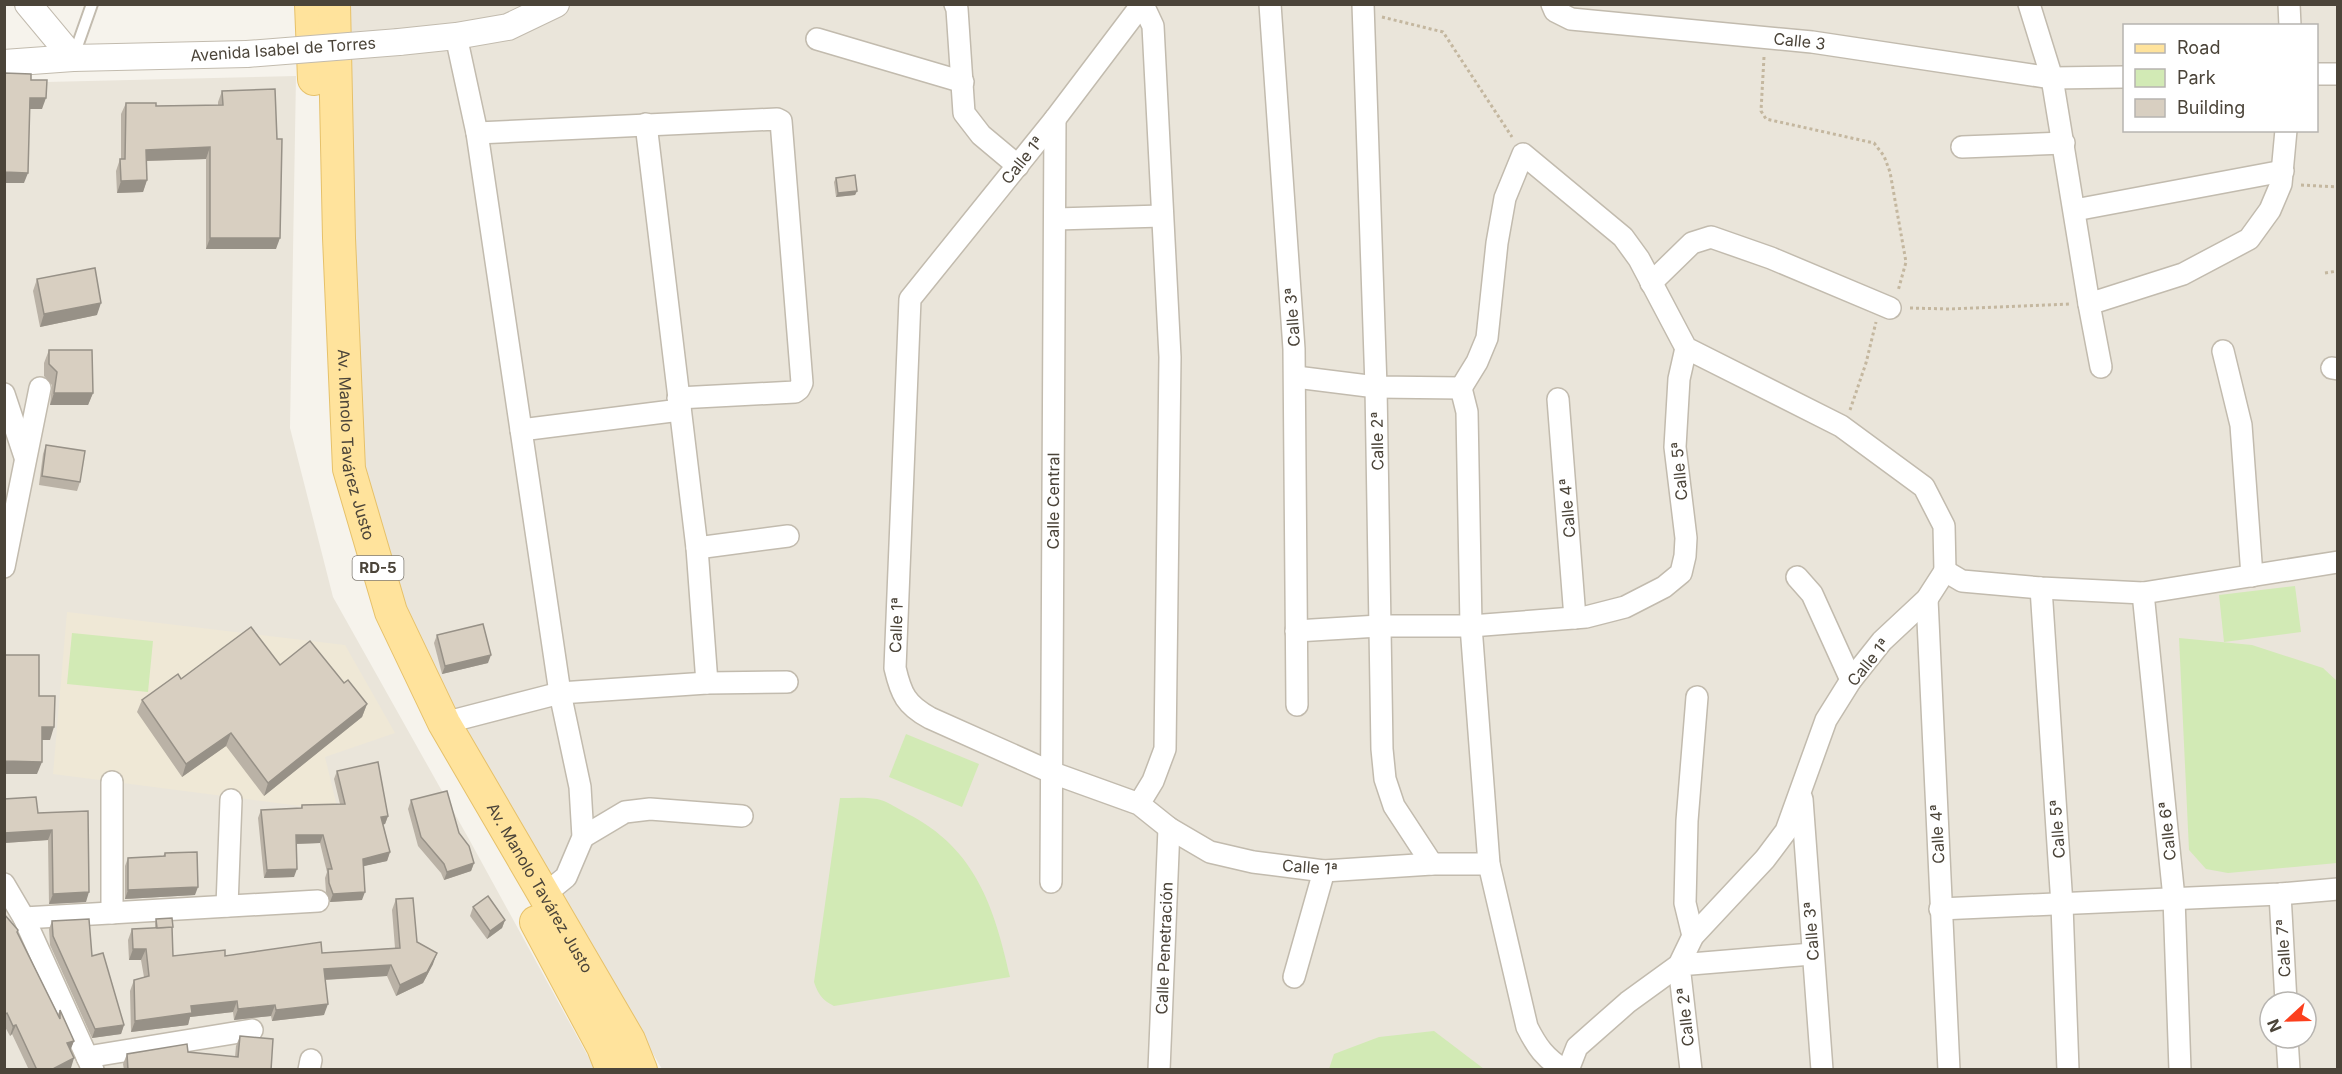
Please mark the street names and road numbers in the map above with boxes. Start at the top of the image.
street label: Calle 3 [1773,28,1827,54]
street label: Avenida Isabel de Torres [190,33,376,65]
street label: Calle 1ª [997,132,1047,188]
street label: Calle 3ª [1280,287,1304,347]
street label: Av. Manolo Tavárez Justo [334,349,379,542]
street label: Calle 2ª [1366,411,1388,471]
street label: Calle 5ª [1666,441,1692,501]
street label: Calle Central [1043,453,1063,549]
street label: Calle 4ª [1554,477,1580,539]
road number: RD-5 [352,556,404,580]
street label: Calle 1ª [885,597,907,653]
street label: Calle 1ª [1843,634,1893,690]
street label: Av. Manolo Tavárez Justo [483,799,598,976]
street label: Calle 5ª [2045,799,2069,859]
street label: Calle 6ª [2154,800,2180,862]
street label: Calle 4ª [1925,804,1949,864]
street label: Calle 1ª [1281,855,1339,879]
street label: Calle Penetración [1151,881,1177,1015]
street label: Calle 3ª [1799,901,1823,961]
street label: Calle 7ª [2271,918,2295,978]
street label: Calle 2ª [1672,987,1698,1047]

